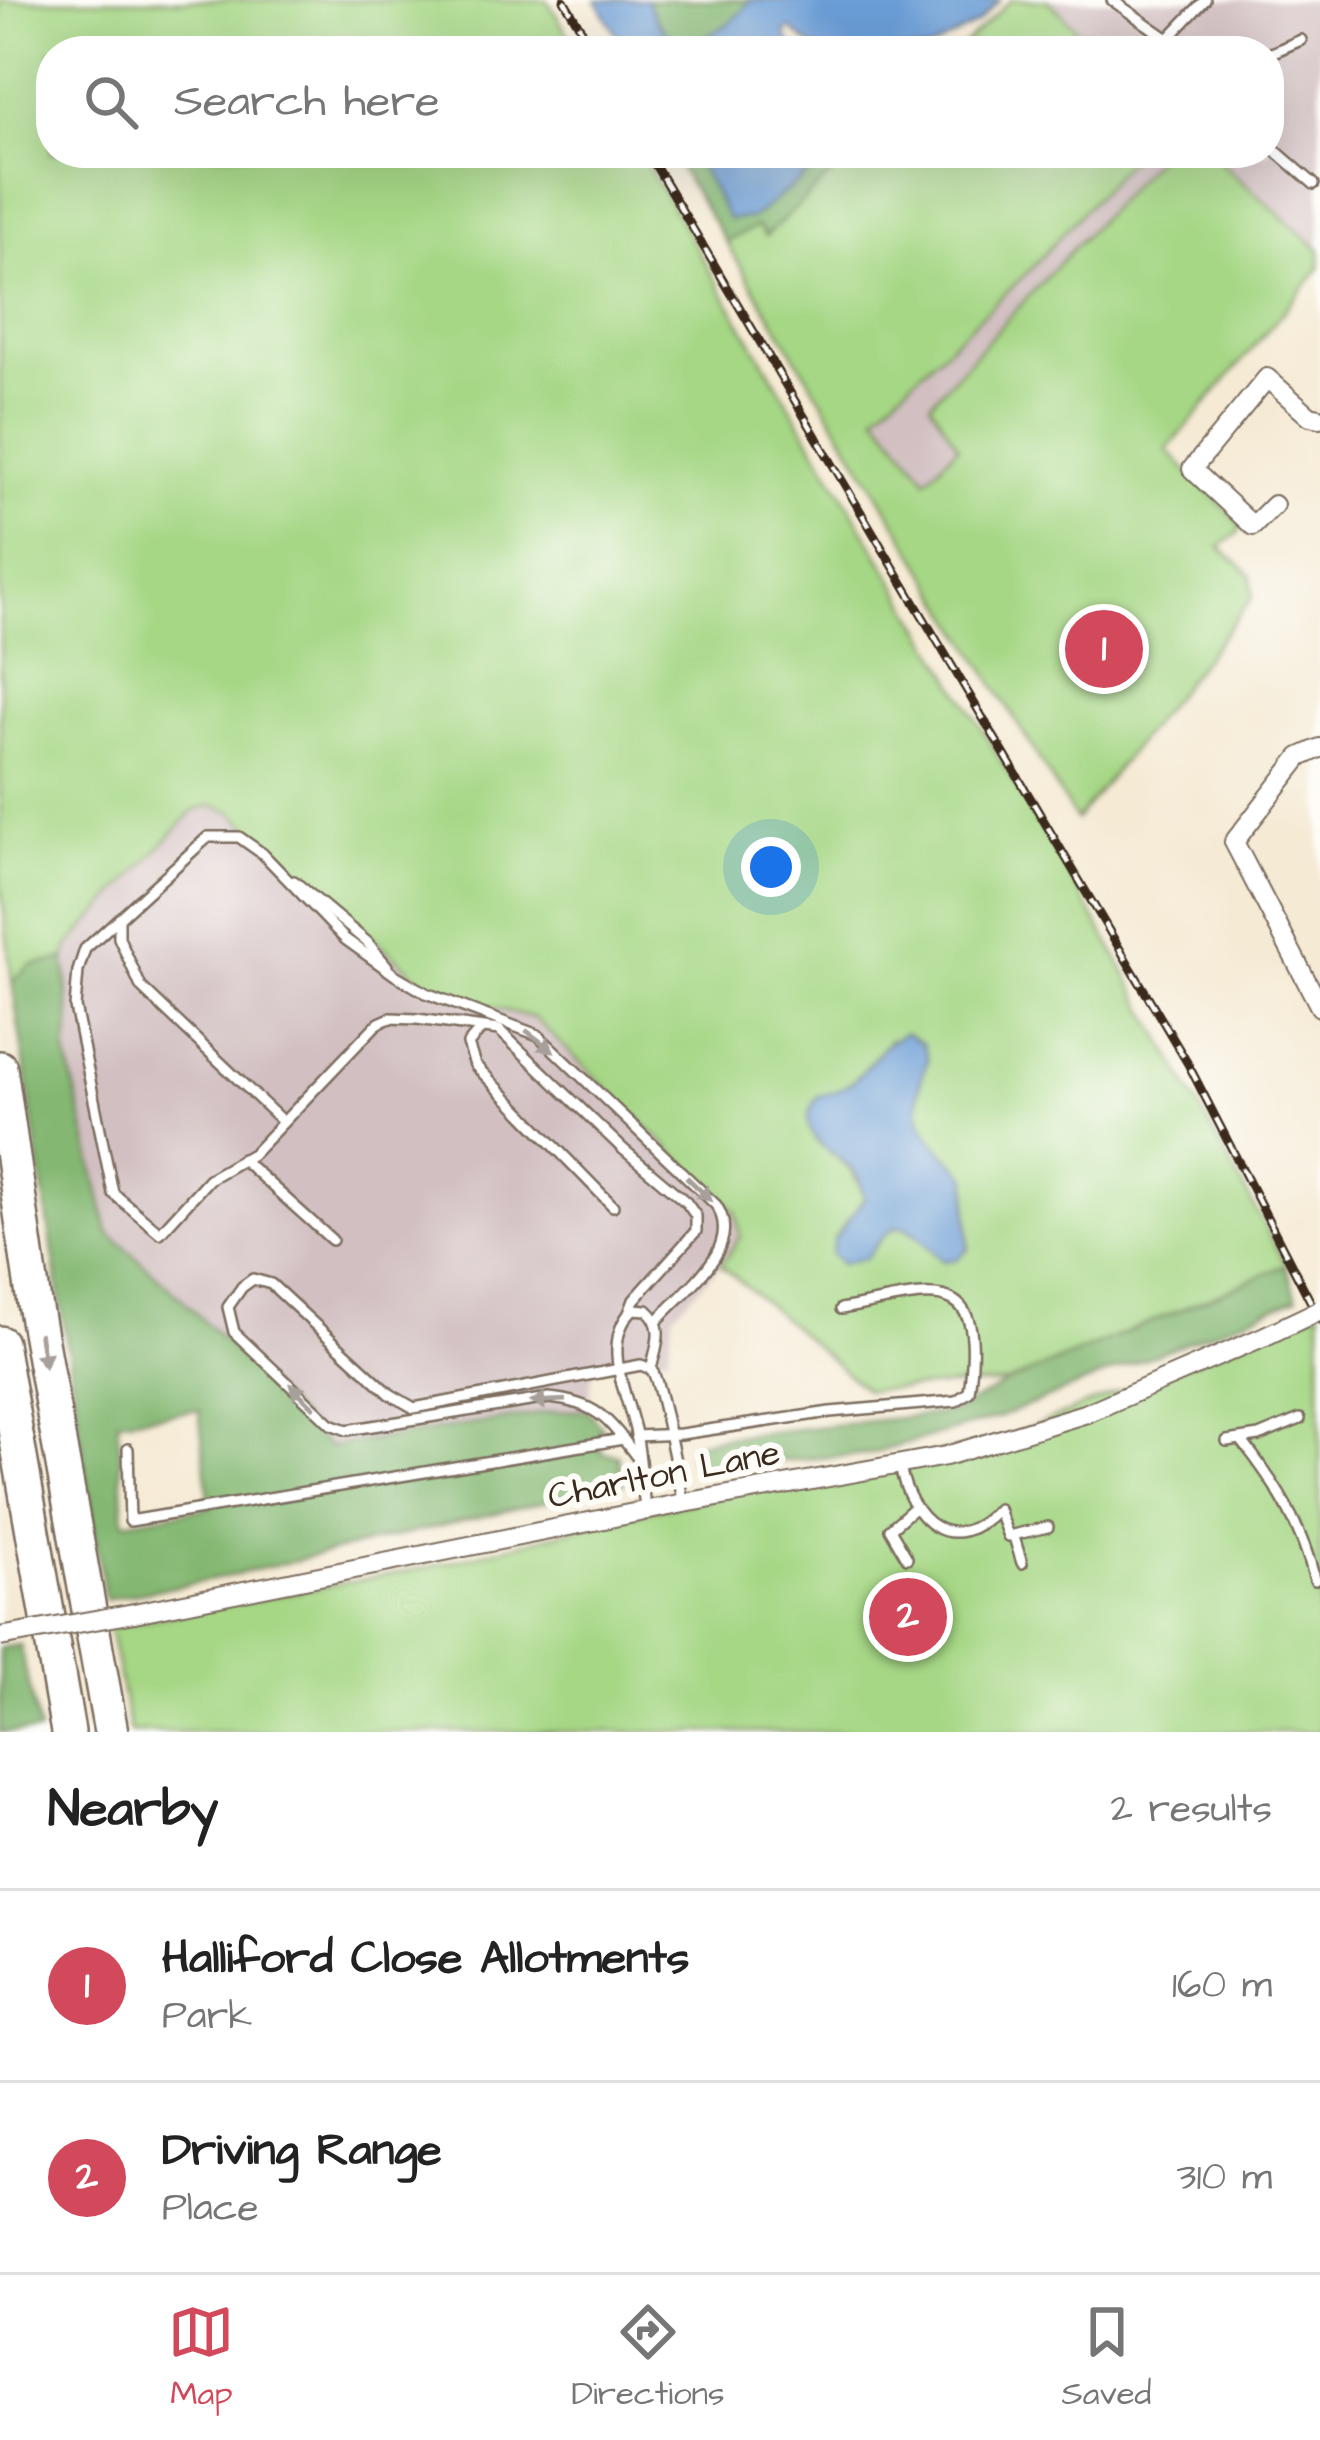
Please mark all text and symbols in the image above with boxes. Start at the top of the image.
search box [36,36,1284,168]
icon: search [78,69,144,135]
text: Search here [174,71,440,133]
pin: 1 [1065,604,1143,694]
your location [741,837,801,897]
one-way arrow [524,1028,555,1052]
one-way arrow [684,1175,713,1203]
one-way arrow [33,1331,51,1369]
one-way arrow [287,1383,316,1411]
one-way arrow [528,1392,566,1411]
street label: Charlton Lane [544,1428,784,1522]
pin: 2 [869,1572,947,1662]
text: Nearby [48,1775,218,1846]
text: 2 results [1111,1783,1272,1837]
text: Halliford Close Allotments [162,1928,689,1990]
text: 1 [85,1959,90,2013]
text: 160 m [1172,1959,1272,2013]
text: Park [162,1990,252,2044]
text: Driving Range [162,2120,442,2182]
text: 2 [76,2151,98,2205]
text: 310 m [1177,2151,1272,2205]
text: Place [162,2182,259,2236]
tab: Map [168,2299,234,2417]
tab: Directions [571,2299,725,2417]
tab: Saved [1062,2299,1152,2417]

